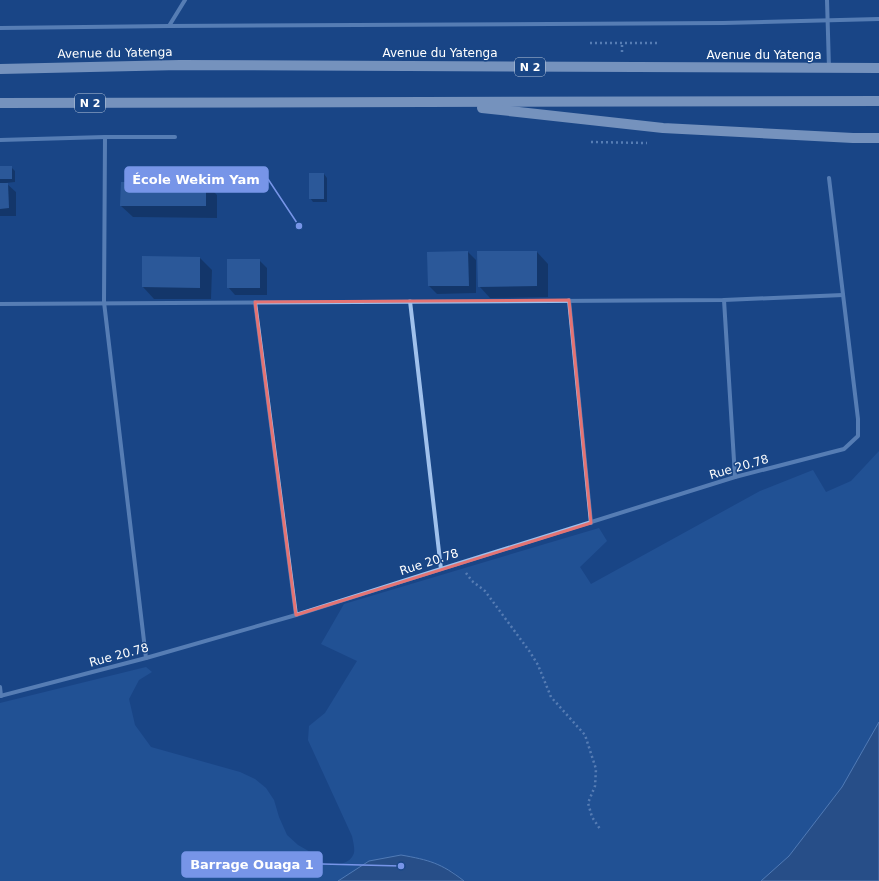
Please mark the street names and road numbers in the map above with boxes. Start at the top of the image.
street label: Avenue du Yatenga [57,45,173,61]
street label: Avenue du Yatenga [382,46,498,60]
street label: Avenue du Yatenga [706,48,822,62]
road number: N 2 [515,58,545,76]
road number: N 2 [75,94,105,112]
street label: Rue 20.78 [708,452,770,482]
street label: Rue 20.78 [398,546,460,578]
street label: Rue 20.78 [88,640,150,670]

